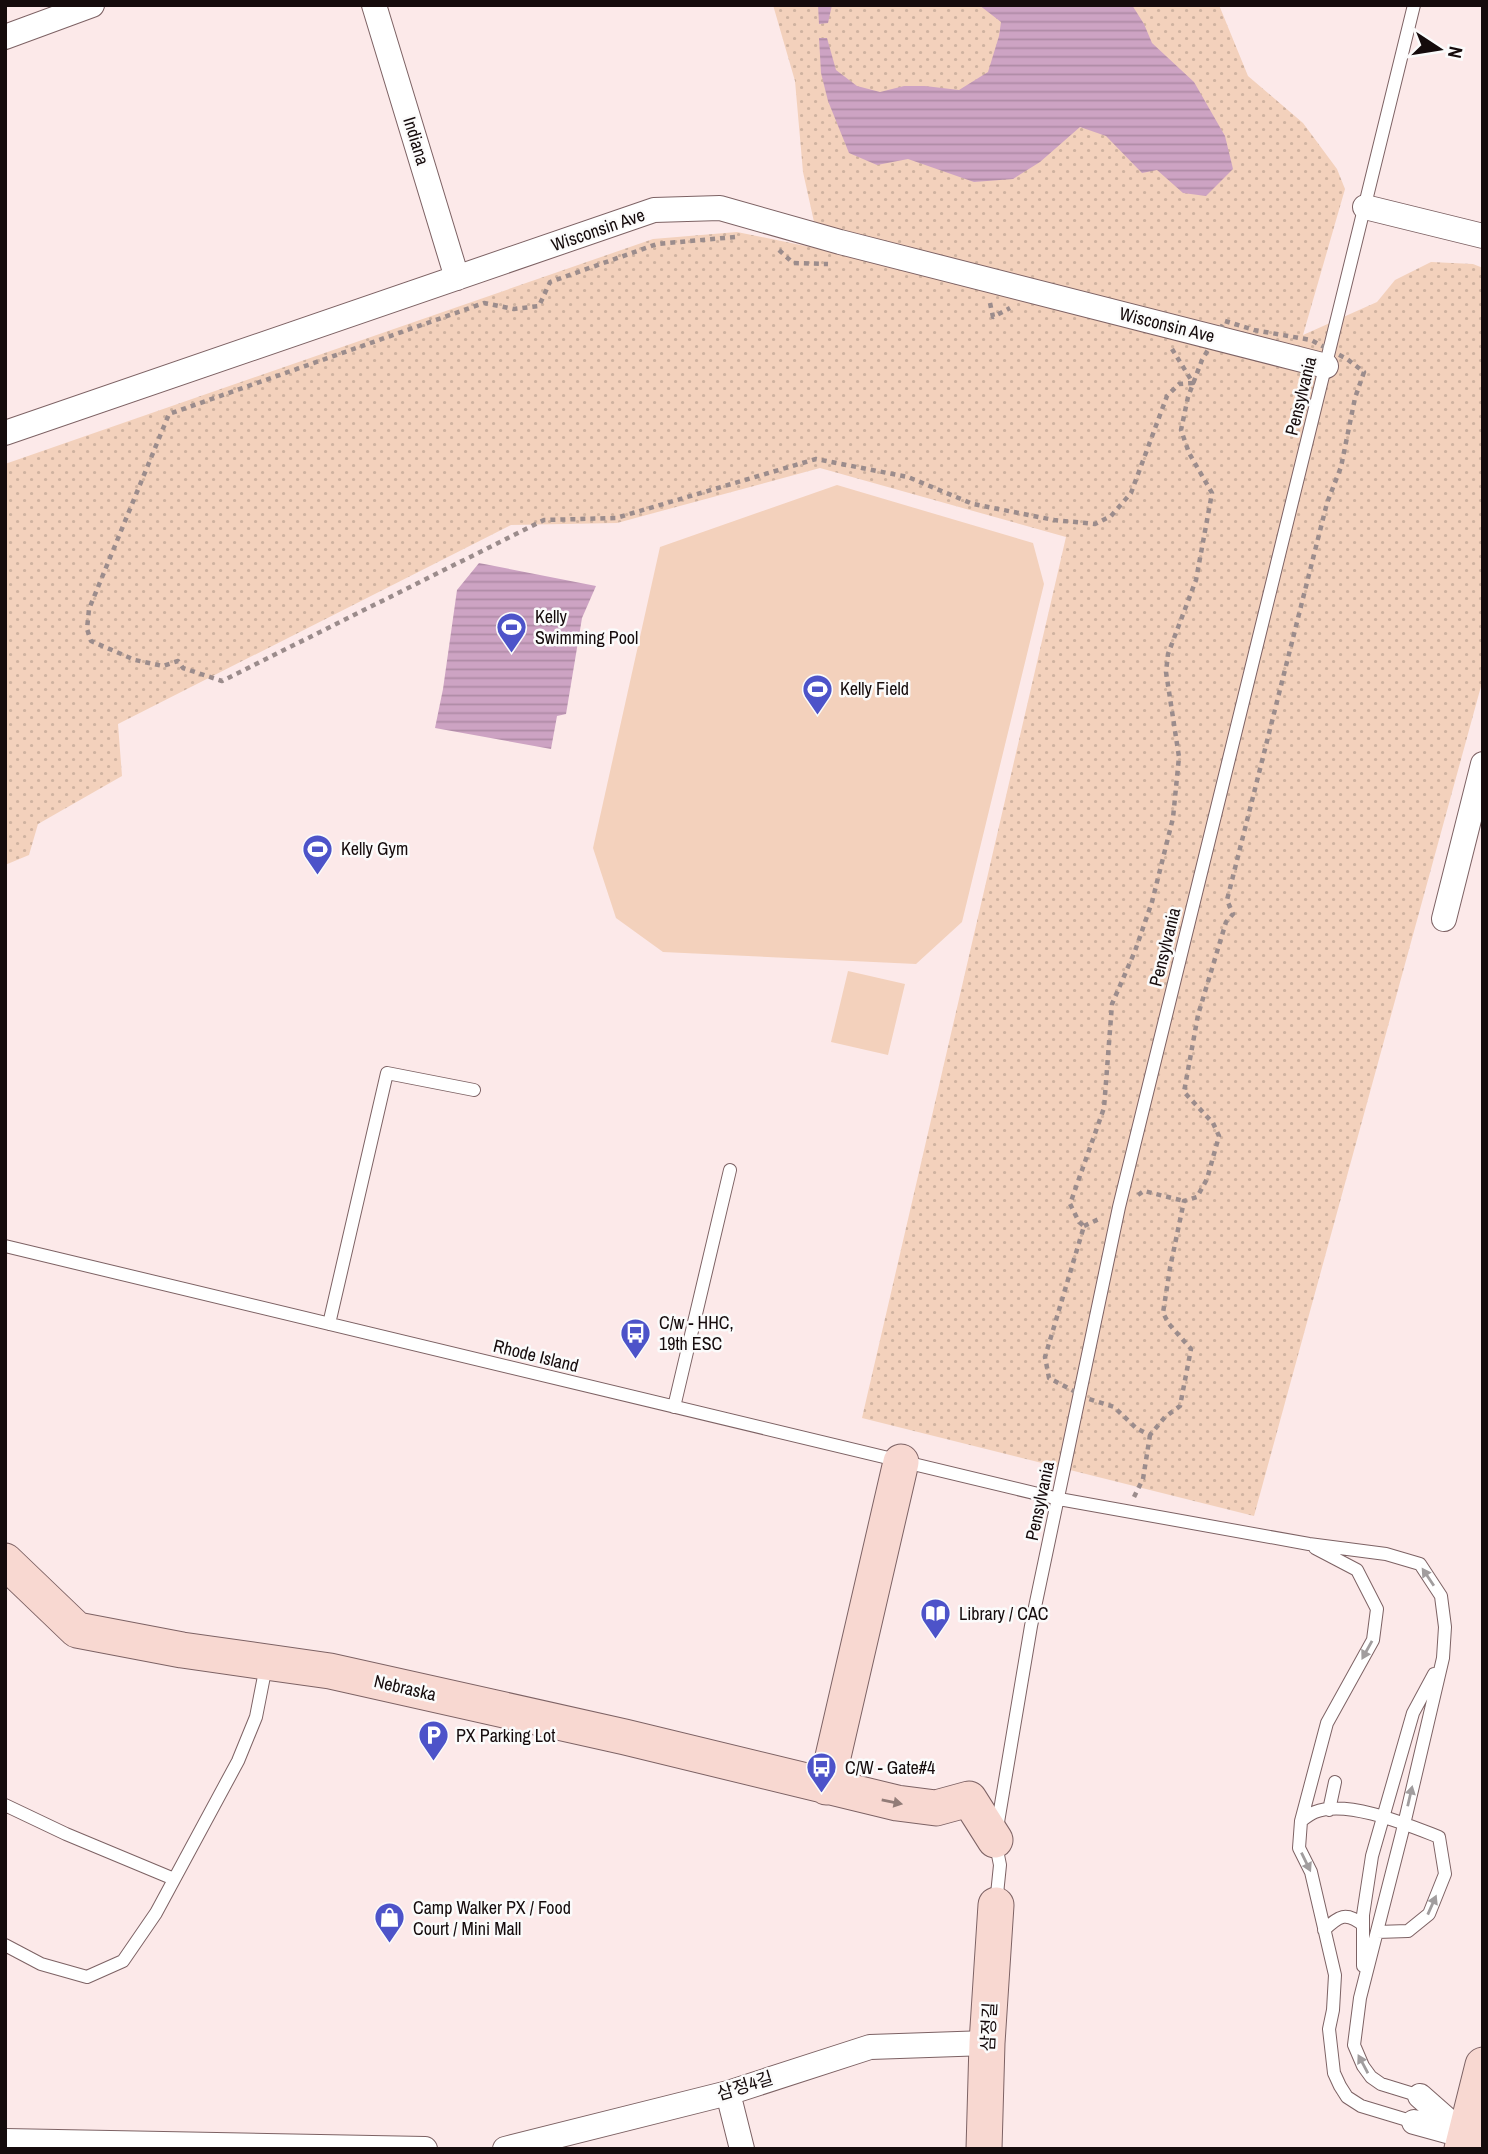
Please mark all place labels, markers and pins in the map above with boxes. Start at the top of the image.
place label: Kelly Swimming Pool [535,604,638,650]
sports icon: Kelly Swimming Pool [495,610,529,654]
sports icon: Kelly Field [800,672,834,716]
place label: Kelly Field [840,676,909,701]
sports icon: Kelly Gym [301,832,335,876]
place label: Kelly Gym [341,836,408,861]
place label: C/w - HHC, 19th ESC [659,1310,734,1356]
bus stop icon: C/w - HHC, 19th ESC [619,1316,653,1360]
library icon: Library / CAC [919,1597,953,1641]
place label: Library / CAC [959,1601,1048,1626]
parking icon: PX Parking Lot [416,1719,450,1763]
place label: PX Parking Lot [456,1723,555,1748]
bus stop icon: C/W - Gate#4 [805,1751,839,1795]
place label: C/W - Gate#4 [845,1755,935,1780]
place label: Camp Walker PX / Food Court / Mini Mall [413,1895,571,1941]
shop icon: Camp Walker PX / Food Court / Mini Mall [373,1901,407,1945]

